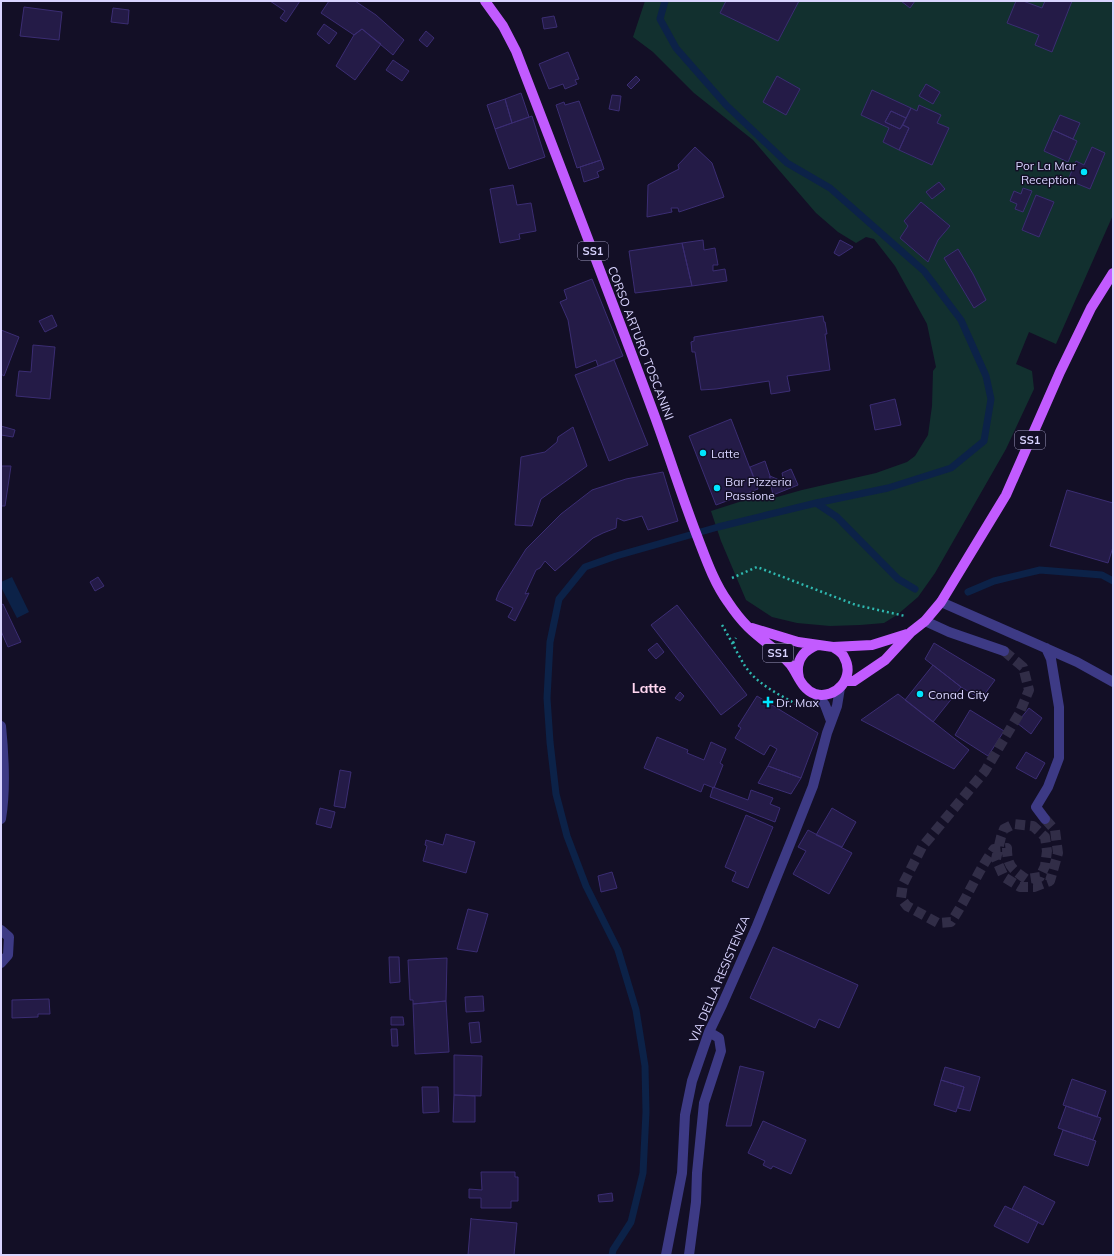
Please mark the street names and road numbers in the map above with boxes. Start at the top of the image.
road number: SS1 [578,242,608,260]
street label: CORSO ARTURO TOSCANINI [605,264,677,422]
road number: SS1 [1015,431,1045,449]
road number: SS1 [763,644,793,662]
street label: VIA DELLA RESISTENZA [685,913,753,1045]

